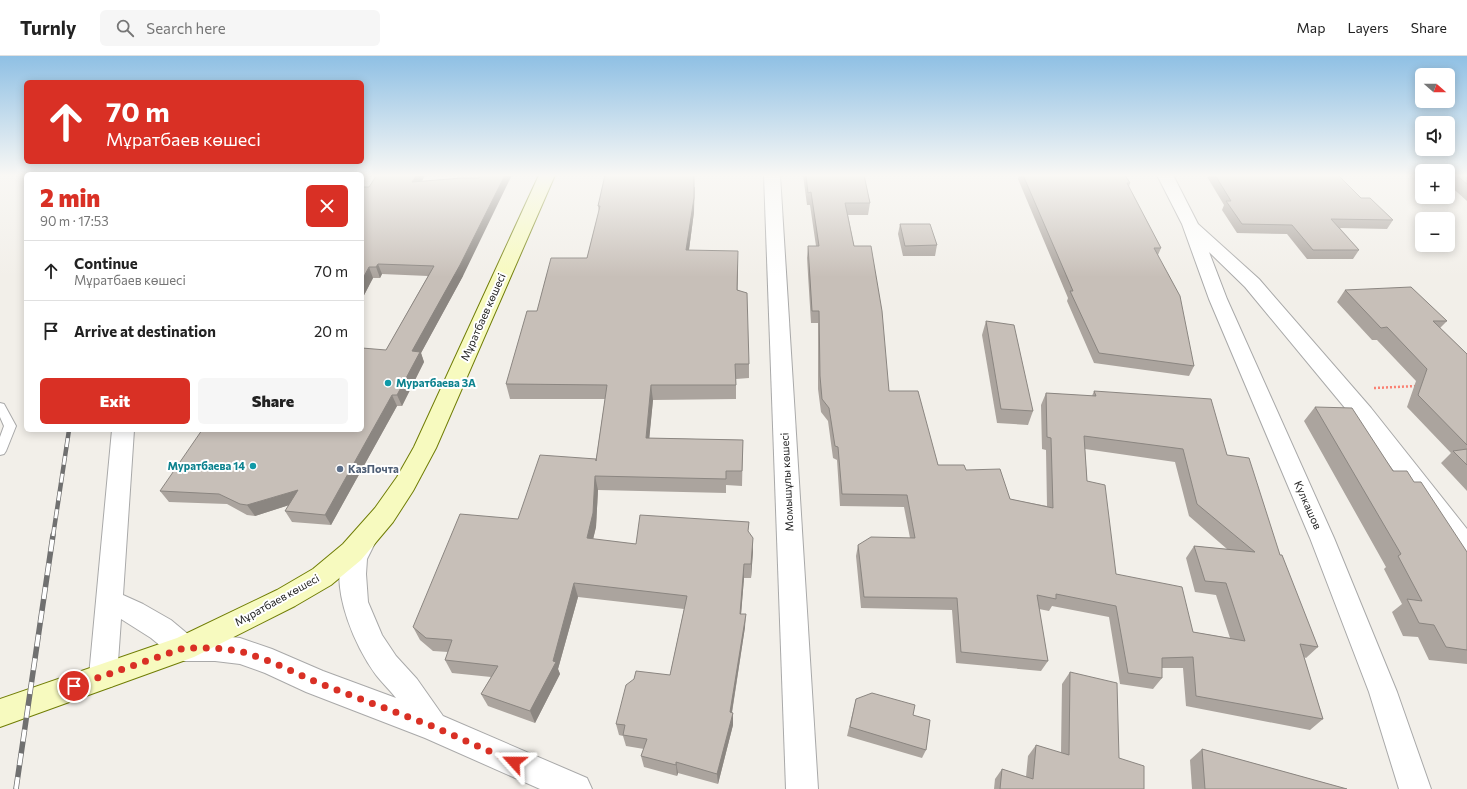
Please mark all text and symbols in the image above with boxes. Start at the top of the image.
search box [100,10,380,46]
text: Turnly [20,16,76,39]
icon: search [114,17,136,39]
text: Search here [146,19,226,37]
text: Map [1297,19,1325,36]
text: Layers [1347,19,1389,36]
text: Share [1411,19,1447,36]
north arrow [1415,68,1455,108]
map controls [1415,68,1455,252]
text: 70 m [106,94,170,128]
icon: ahead [40,96,92,148]
button: sound [1415,116,1455,156]
text: Мұратбаев көшесі [106,128,261,150]
button: + [1415,164,1455,204]
text: 2 min [40,183,100,212]
button: close [306,185,348,227]
button: − [1415,212,1455,252]
text: 90 m · 17:53 [40,213,109,229]
text: Continue [74,254,138,272]
icon: ahead [40,260,62,282]
text: 70 m [314,262,348,280]
street label: Мұратбаев көшесі [457,271,508,363]
text: Мұратбаев көшесі [74,272,186,288]
icon: arrive [40,320,62,342]
text: Arrive at destination [74,322,216,340]
text: 20 m [314,322,348,340]
place label: Муратбаева 3А [396,376,476,389]
button: Exit [40,378,190,424]
button: Share [198,378,348,424]
marker: Муратбаева 3А [383,378,393,388]
street label: Момышұлы көшесі [777,432,796,532]
place label: Муратбаева 14 [168,459,245,472]
marker: Муратбаева 14 [248,461,258,471]
place label: КазПочта [348,462,399,475]
marker: КазПочта [335,464,345,474]
street label: Кулкашов [1292,478,1325,531]
street label: Мұратбаев көшесі [232,571,321,628]
pin [57,669,91,703]
icon: arrive [63,675,85,697]
position arrow [493,741,535,783]

